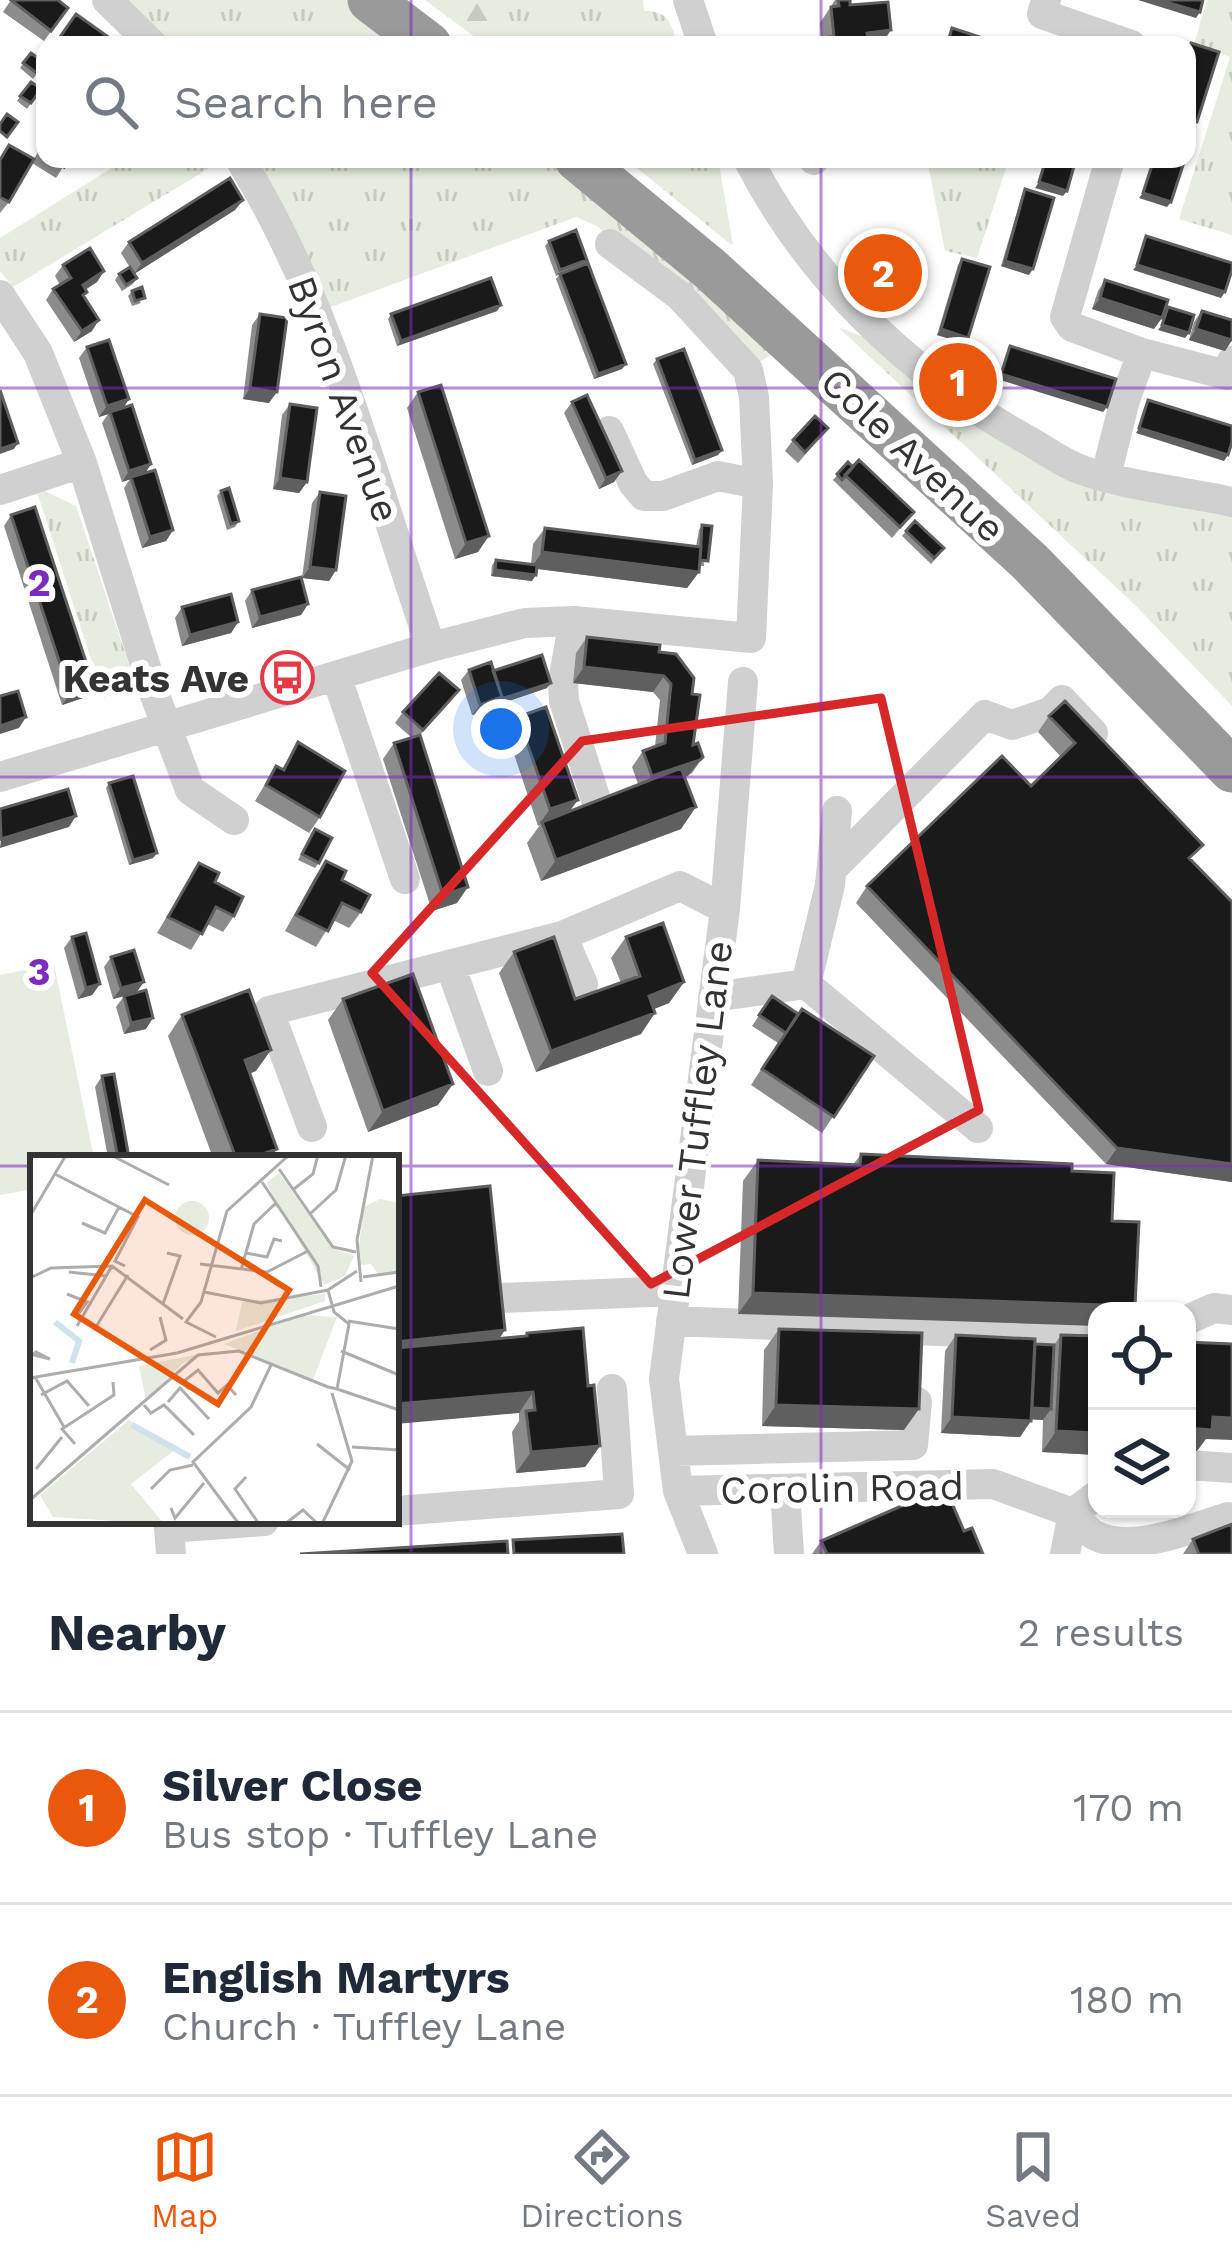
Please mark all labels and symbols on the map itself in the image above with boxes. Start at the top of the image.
pin: 2 [844,228,922,318]
street label: Byron Avenue [279,270,409,528]
pin: 1 [919,337,997,427]
street label: Cole Avenue [812,359,1014,551]
text: 2 [27,560,51,605]
bus stop icon: Keats Ave [260,650,316,706]
place label: Keats Ave [62,656,249,701]
your location [471,699,531,759]
street label: Lower Tuffley Lane [653,938,741,1302]
text: 3 [27,949,51,994]
inset map [30,1155,399,1524]
street label: Corolin Road [720,1463,964,1513]

